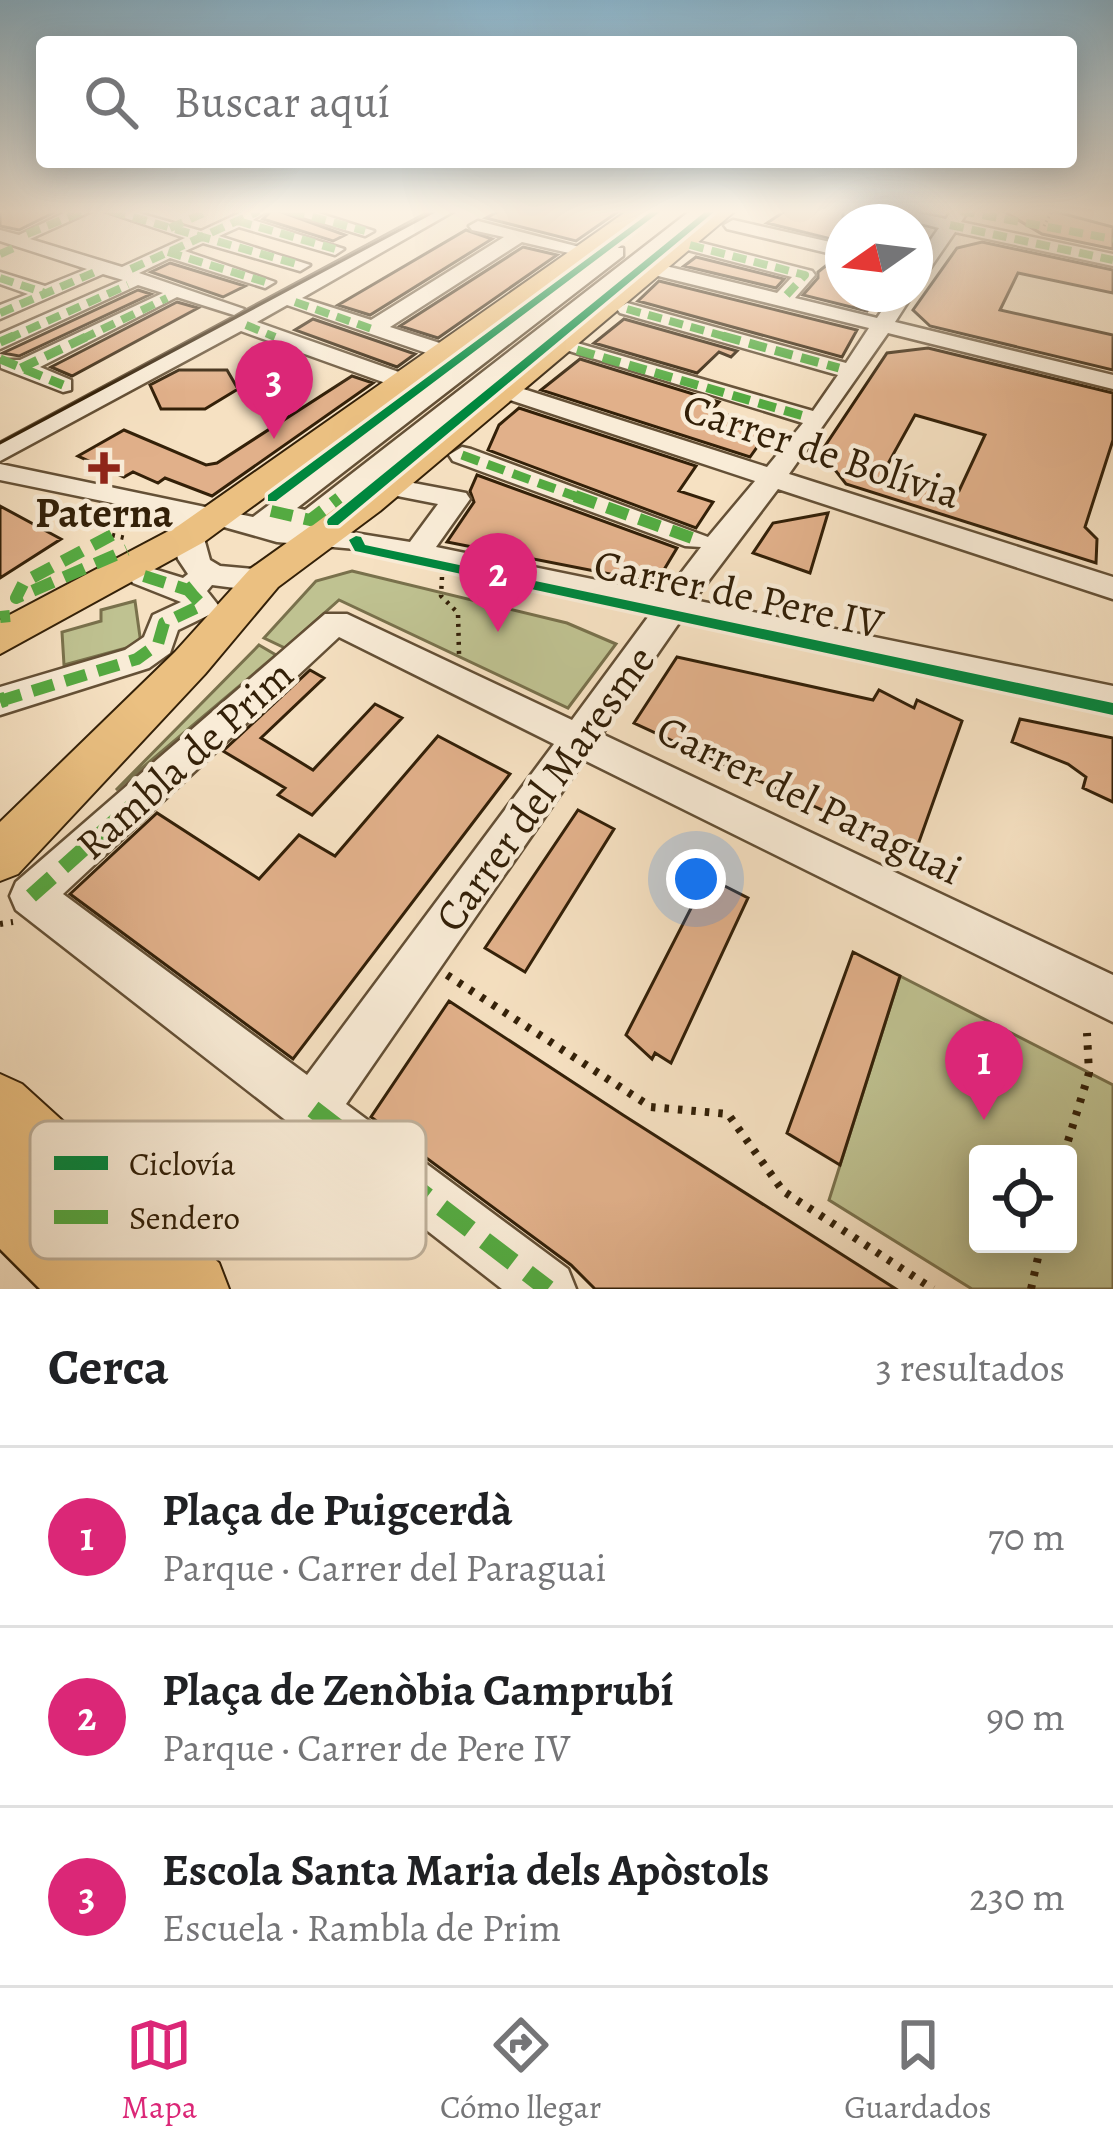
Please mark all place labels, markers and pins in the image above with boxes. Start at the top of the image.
pin: 3 [235,340,313,439]
marker: Paterna [91,455,117,481]
place label: Paterna [35,484,174,541]
pin: 2 [459,533,537,632]
pin: 1 [945,1021,1023,1120]

